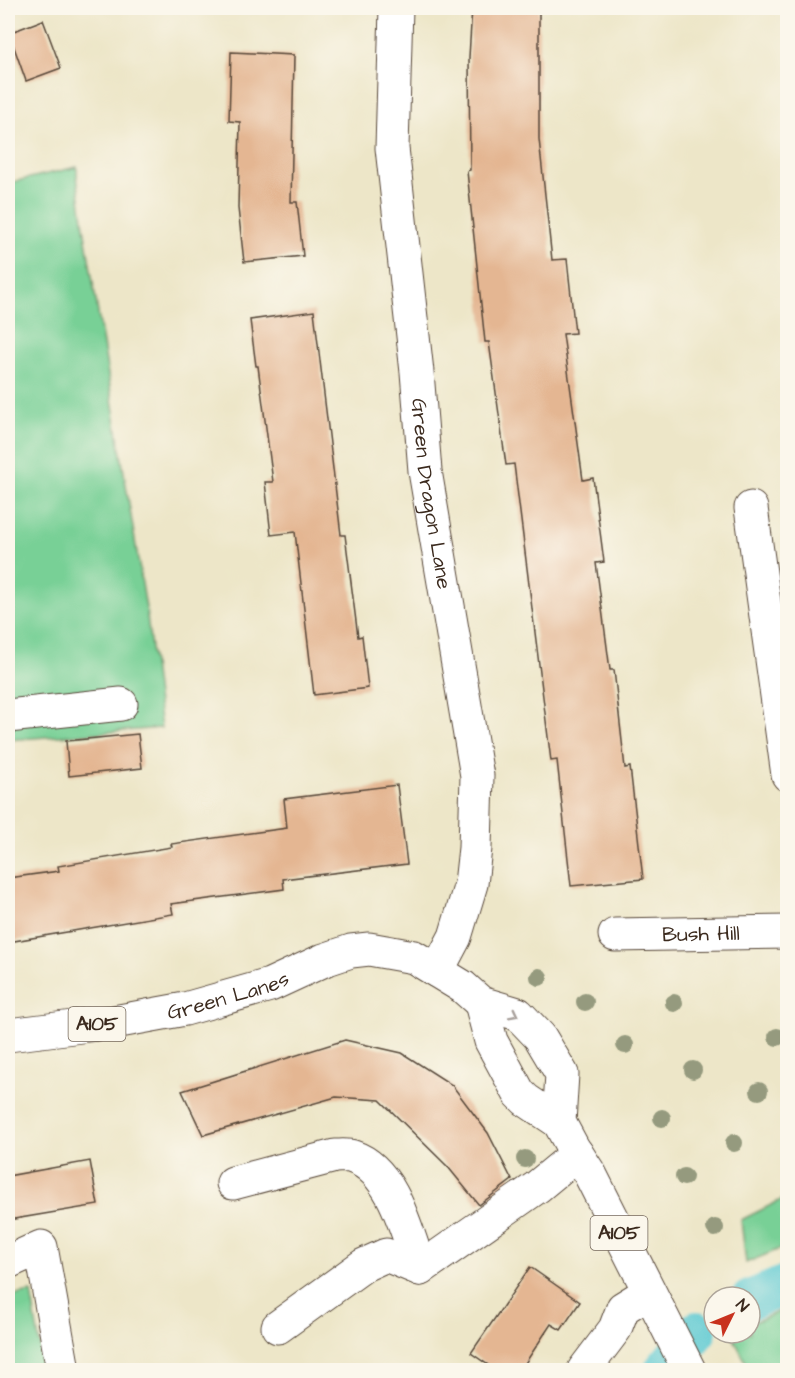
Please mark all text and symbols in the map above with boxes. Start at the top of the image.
street label: Green Dragon Lane [405,397,459,591]
street label: Bush Hill [662,918,740,949]
street label: Green Lanes [165,964,294,1026]
road number: A105 [68,1007,126,1041]
one-way arrow [508,1007,519,1019]
road number: A105 [590,1216,648,1250]
north arrow [702,1285,762,1345]
text: N [731,1294,754,1317]

